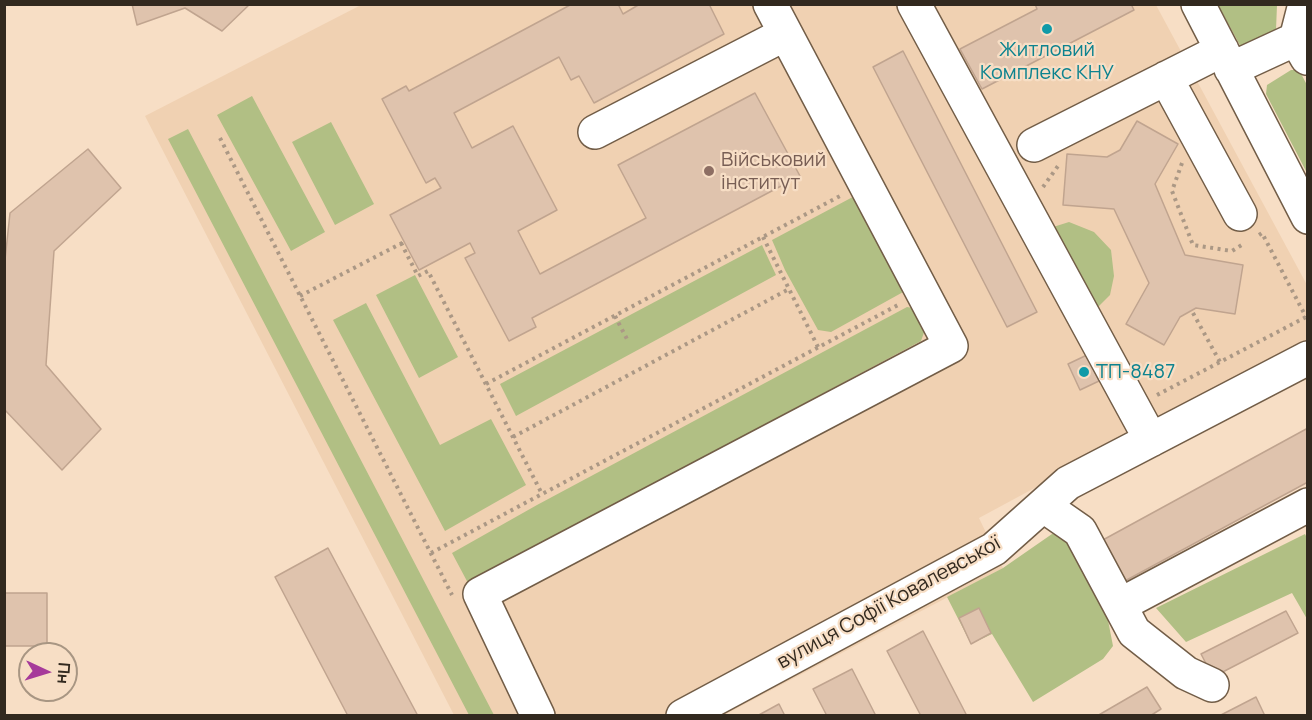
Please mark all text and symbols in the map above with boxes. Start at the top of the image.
marker: Житловий Комплекс КНУ [1040,22,1054,36]
place label: Житловий Комплекс КНУ [980,38,1114,85]
place label: Військовий інститут [721,148,826,195]
marker: Військовий інститут [702,164,716,178]
place label: ТП-8487 [1096,360,1175,384]
marker: ТП-8487 [1077,365,1091,379]
street label: вулиця Софії Ковалевської [773,532,1005,674]
north arrow [18,642,78,702]
text: Пн [52,662,76,685]

